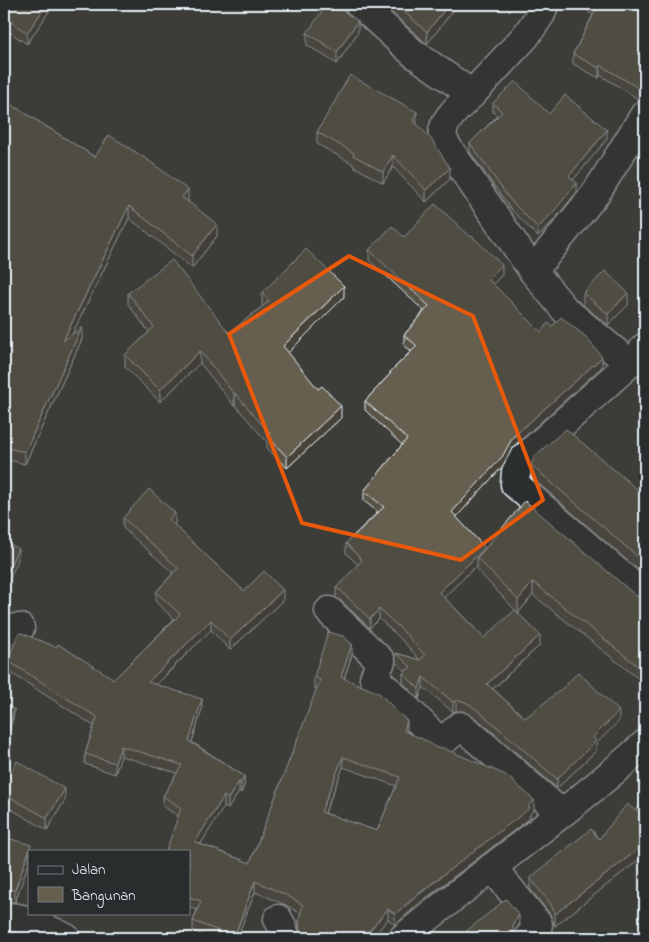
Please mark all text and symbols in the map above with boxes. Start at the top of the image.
legend [28,850,190,914]
text: Jalan [72,859,105,881]
text: Bangunan [71,885,136,908]

